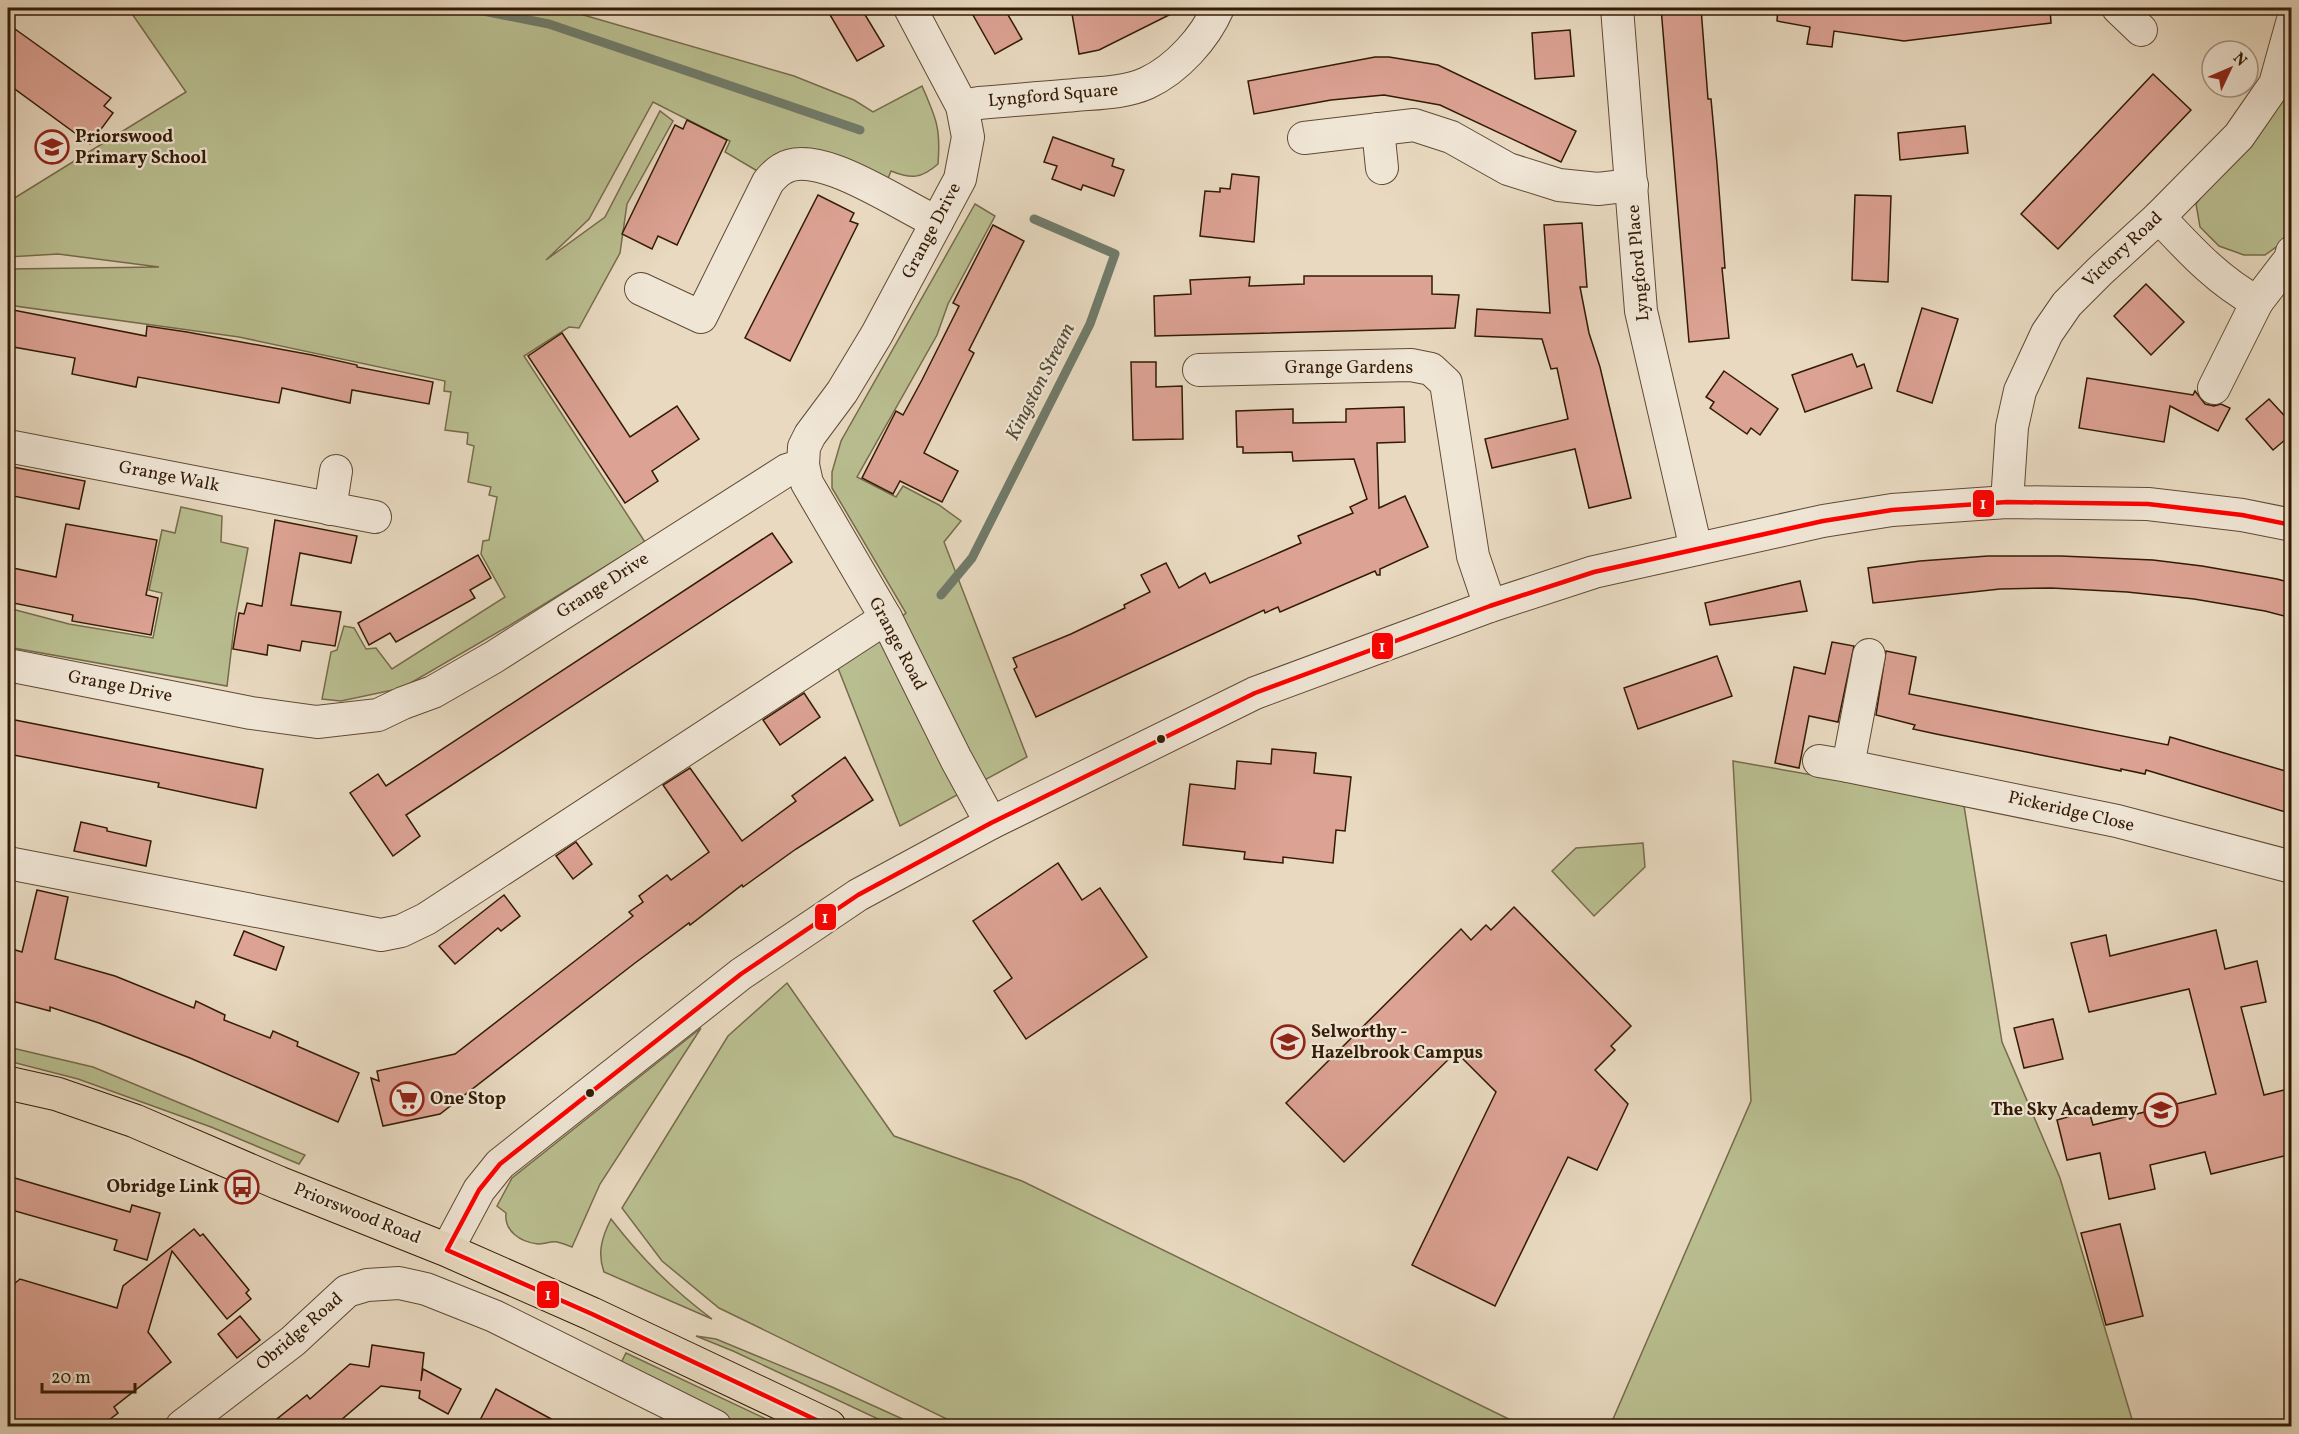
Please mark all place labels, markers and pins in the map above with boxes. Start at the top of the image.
place label: Priorswood Primary School [75,125,207,171]
school or university icon: Priorswood Primary School [34,129,70,165]
unlabelled marker [1155,733,1167,745]
place label: Selworthy - Hazelbrook Campus [1311,1020,1483,1066]
school or university icon: Selworthy - Hazelbrook Campus [1270,1024,1306,1060]
supermarket icon: One Stop [389,1081,425,1117]
place label: One Stop [430,1087,506,1112]
unlabelled marker [584,1087,596,1099]
school or university icon: The Sky Academy [2143,1092,2179,1128]
place label: The Sky Academy [1991,1098,2138,1123]
bus stop icon: Obridge Link [224,1169,260,1205]
place label: Obridge Link [107,1175,219,1200]

